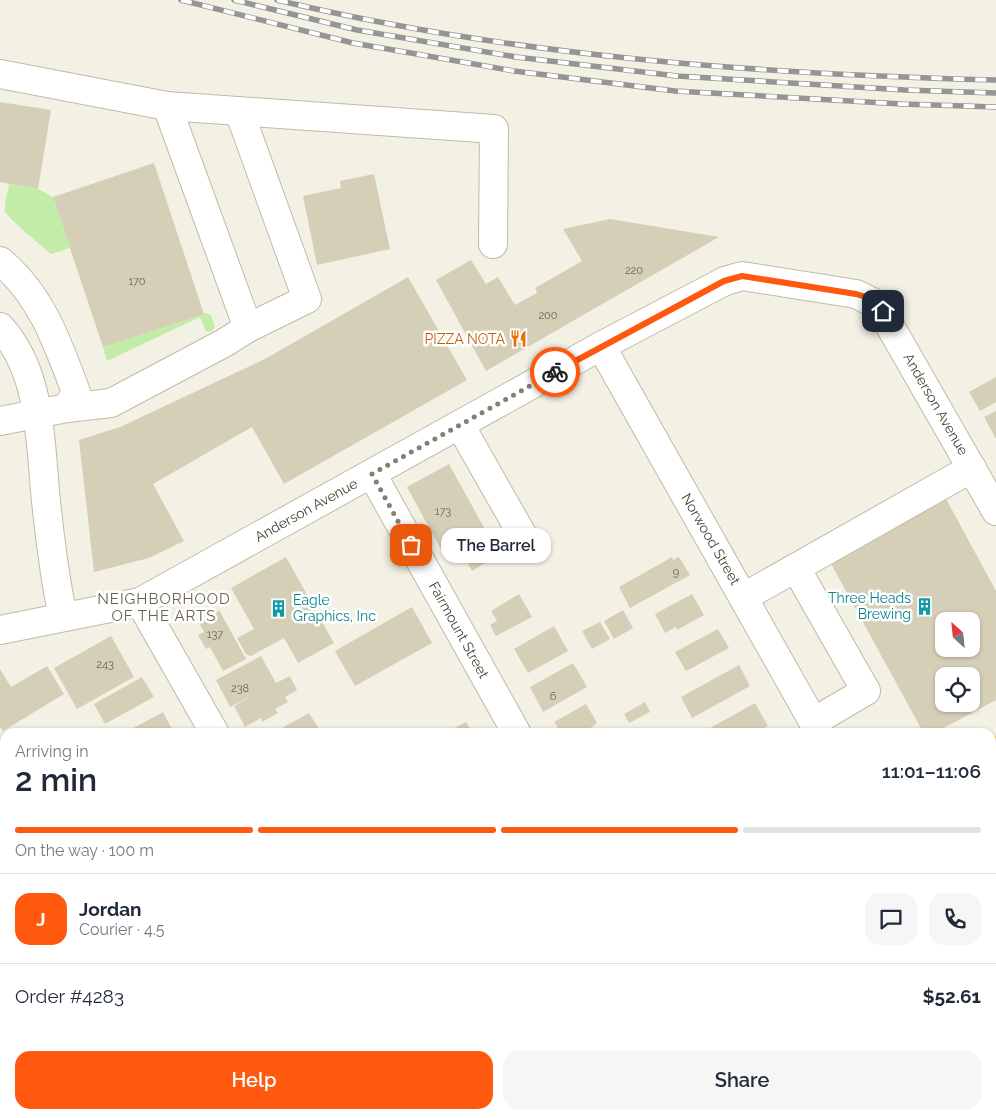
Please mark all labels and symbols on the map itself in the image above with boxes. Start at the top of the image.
house number: 220 [625,264,643,277]
house number: 170 [128,275,146,288]
pin [862,290,904,332]
house number: 200 [538,309,558,322]
restaurant icon: PIZZA NOTA [509,329,529,349]
place label: PIZZA NOTA [425,331,506,347]
courier [530,347,580,397]
street label: Anderson Avenue [900,350,972,458]
street label: Anderson Avenue [252,475,360,545]
street label: Norwood Street [678,490,744,588]
house number: 173 [435,505,451,518]
pin [390,524,432,566]
callout: The Barrel [441,528,551,562]
house number: 9 [673,566,679,579]
street label: Fairmount Street [426,579,492,681]
district label: NEIGHBORHOOD OF THE ARTS [97,590,231,625]
place label: Three Heads Brewing [828,590,911,622]
place label: Eagle Graphics, Inc [293,592,376,624]
building icon: Three Heads Brewing [915,596,935,616]
building icon: Eagle Graphics, Inc [269,598,289,618]
north arrow [935,612,980,658]
house number: 137 [207,628,223,641]
house number: 243 [96,658,114,671]
house number: 238 [231,682,249,695]
house number: 6 [550,690,557,703]

